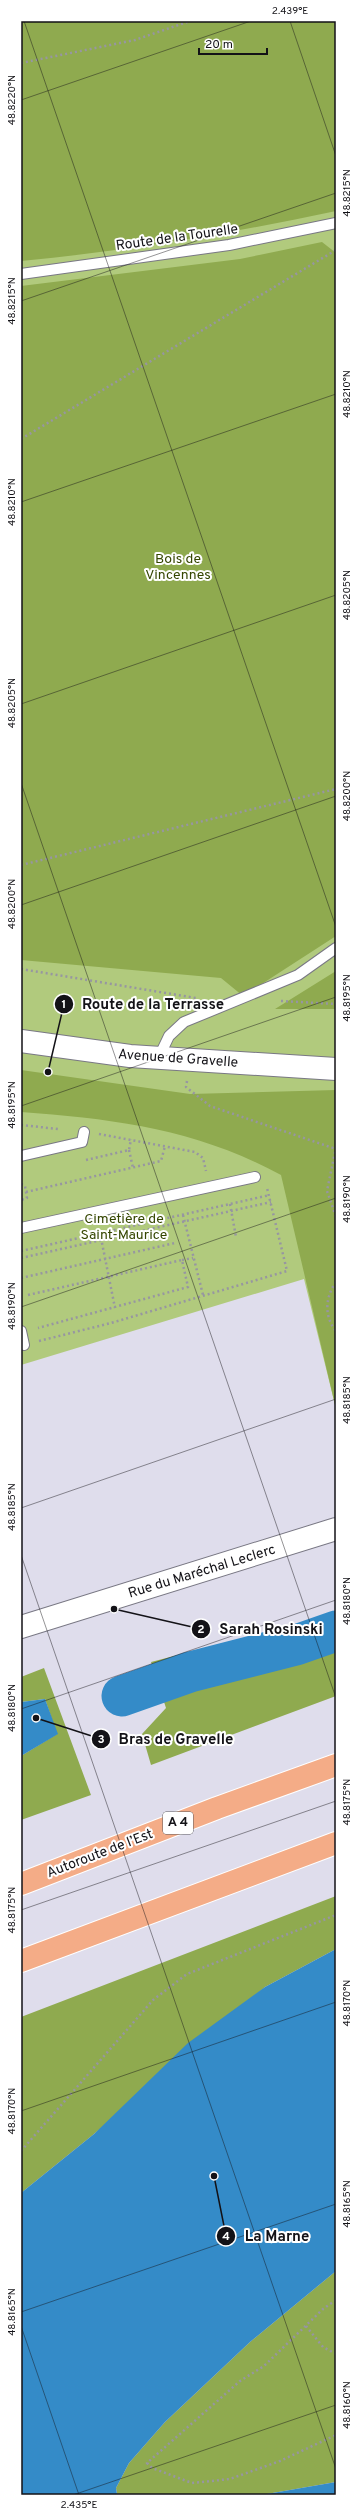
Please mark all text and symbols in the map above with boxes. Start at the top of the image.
text: 2.439°E [272,5,308,18]
scale bar [199,30,267,56]
text: 20 m [205,37,233,53]
text: 48.8220°N [6,75,19,125]
text: 48.8215°N [341,169,354,217]
street label: Route de la Tourelle [115,221,239,255]
text: 48.8215°N [6,277,19,325]
text: 48.8210°N [341,370,354,418]
text: 48.8210°N [6,478,19,526]
park label: Bois de Vincennes [145,551,211,584]
text: 48.8205°N [341,570,354,620]
text: 48.8205°N [6,678,19,728]
text: 48.8200°N [341,771,354,821]
text: 48.8200°N [6,879,19,929]
text: 48.8195°N [341,974,354,1022]
callout: Route de la Terrasse [54,990,232,1017]
text: Route de la Terrasse [82,996,224,1015]
text: 1 [62,997,66,1013]
street label: Avenue de Gravelle [117,1046,239,1072]
text: 48.8195°N [6,1081,19,1129]
text: 48.8190°N [341,1175,354,1223]
park label: Cimetière de Saint-Maurice [81,1211,167,1244]
text: 48.8190°N [6,1282,19,1330]
text: 48.8185°N [341,1376,354,1424]
text: 48.8185°N [6,1483,19,1531]
street label: Rue du Maréchal Leclerc [126,1541,278,1603]
text: 48.8180°N [341,1577,354,1625]
callout: Sarah Rosinski [191,1615,331,1642]
text: Sarah Rosinski [219,1621,323,1640]
text: 2 [197,1622,205,1638]
text: 48.8180°N [6,1684,19,1732]
callout: Bras de Gravelle [91,1726,241,1753]
text: Bras de Gravelle [119,1731,233,1750]
text: 3 [97,1732,105,1748]
text: 48.8175°N [341,1779,354,1825]
road number: A 4 [163,1812,193,1834]
street label: Autoroute de l’Est [45,1826,155,1882]
text: 48.8175°N [6,1887,19,1933]
text: 48.8170°N [341,1980,354,2026]
text: 48.8170°N [6,2088,19,2134]
text: 48.8165°N [341,2180,354,2228]
callout: La Marne [216,2222,317,2249]
text: La Marne [245,2228,309,2247]
text: 4 [222,2229,230,2245]
text: 48.8165°N [6,2288,19,2336]
text: 48.8160°N [341,2381,354,2429]
text: 2.435°E [61,2499,97,2512]

